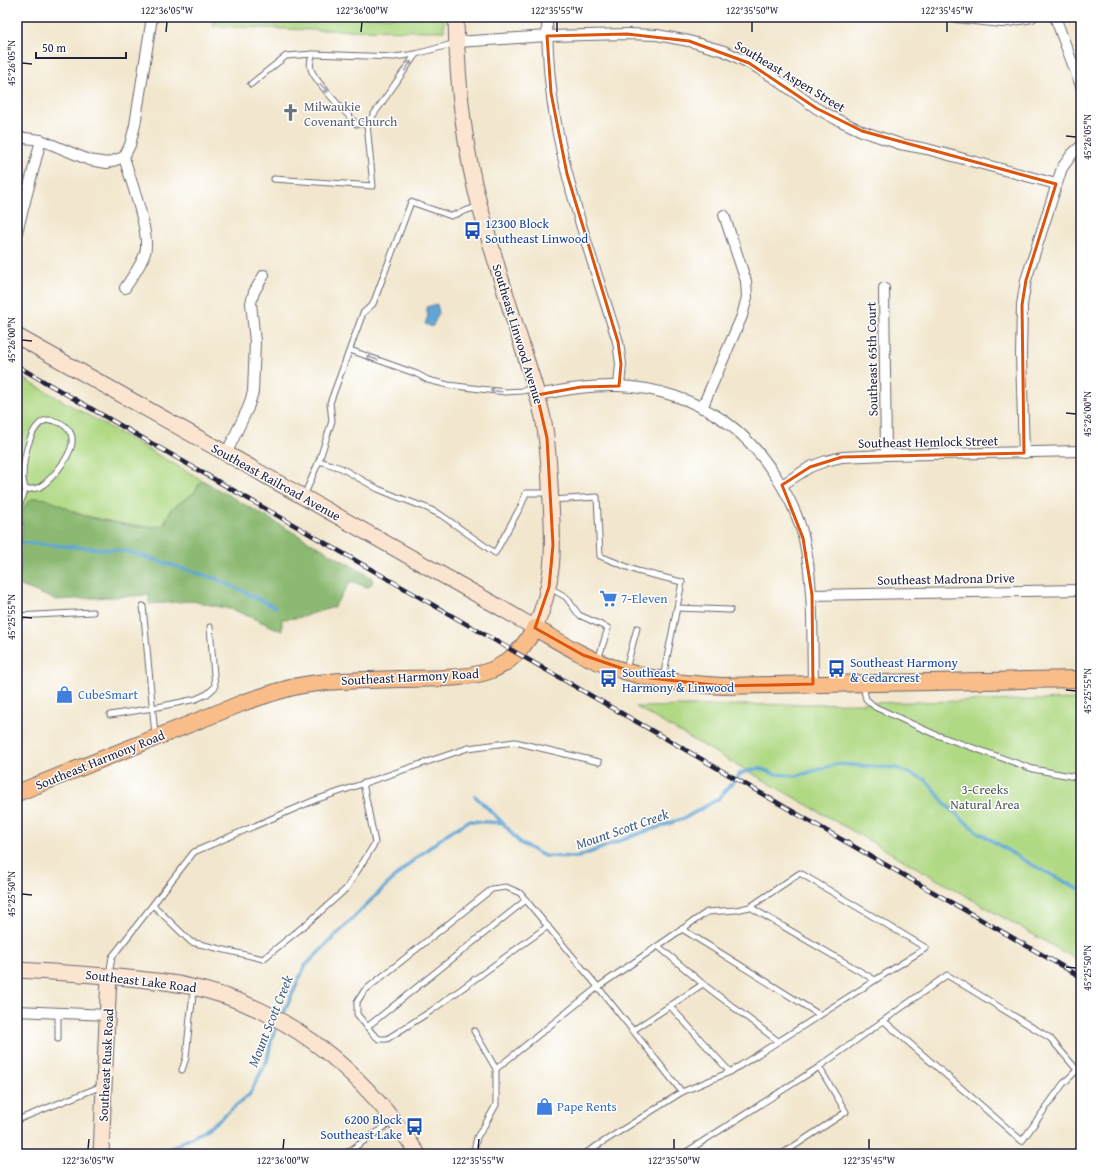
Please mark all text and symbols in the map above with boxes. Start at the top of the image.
text: 122°36'05"W [141,3,194,18]
text: 122°36'00"W [336,3,389,18]
text: 122°35'55"W [531,3,584,18]
text: 122°35'50"W [726,3,779,18]
text: 122°35'45"W [921,3,974,18]
scale bar [36,34,126,60]
street label: Southeast Aspen Street [731,35,849,117]
text: 50 m [42,39,66,56]
text: 45°26'05"N [4,40,19,86]
one-way arrow [404,61,412,72]
one-way arrow [320,83,329,93]
place label: Milwaukie Covenant Church [304,97,398,131]
church icon: Milwaukie Covenant Church [281,103,301,123]
text: 45°26'05"N [1080,114,1095,160]
place label: 12300 Block Southeast Linwood [485,214,588,248]
bus stop icon: 12300 Block Southeast Linwood [462,220,482,240]
street label: Southeast Linwood Avenue [488,261,548,407]
street label: Southeast 65th Court [861,301,882,417]
text: 45°26'00"N [4,317,19,363]
one-way arrow [365,354,378,361]
one-way arrow [490,387,503,395]
text: 45°26'00"N [1080,391,1095,437]
street label: Southeast Hemlock Street [858,431,999,453]
street label: Southeast Railroad Avenue [208,438,344,526]
street label: Southeast Madrona Drive [877,568,1015,590]
supermarket icon: 7-Eleven [598,588,618,608]
place label: 7-Eleven [621,589,668,608]
text: 45°25'55"N [4,594,19,640]
place label: Southeast Harmony & Cedarcrest [850,653,958,687]
bus stop icon: Southeast Harmony & Cedarcrest [827,659,847,679]
place label: Southeast Harmony & Linwood [622,663,734,697]
street label: Southeast Harmony Road [341,664,479,690]
text: 45°25'55"N [1080,668,1095,714]
bus stop icon: Southeast Harmony & Linwood [599,669,619,689]
shop icon: CubeSmart [55,684,75,704]
place label: CubeSmart [78,685,138,704]
street label: Southeast Harmony Road [32,725,168,795]
park label: 3-Creeks Natural Area [950,780,1021,814]
water label: Mount Scott Creek [573,804,672,854]
text: 45°25'50"N [4,871,19,917]
text: 45°25'50"N [1080,945,1095,991]
street label: Southeast Lake Road [84,965,198,997]
water label: Mount Scott Creek [243,972,298,1070]
street label: Southeast Rusk Road [94,1008,118,1122]
shop icon: Pape Rents [534,1096,554,1116]
place label: Pape Rents [557,1097,617,1116]
place label: 6200 Block Southeast Lake [320,1110,402,1144]
bus stop icon: 6200 Block Southeast Lake [405,1116,425,1136]
text: 122°36'05"W [62,1153,115,1168]
text: 122°36'00"W [257,1153,310,1168]
text: 122°35'55"W [452,1153,505,1168]
text: 122°35'50"W [648,1153,701,1168]
text: 122°35'45"W [843,1153,896,1168]

